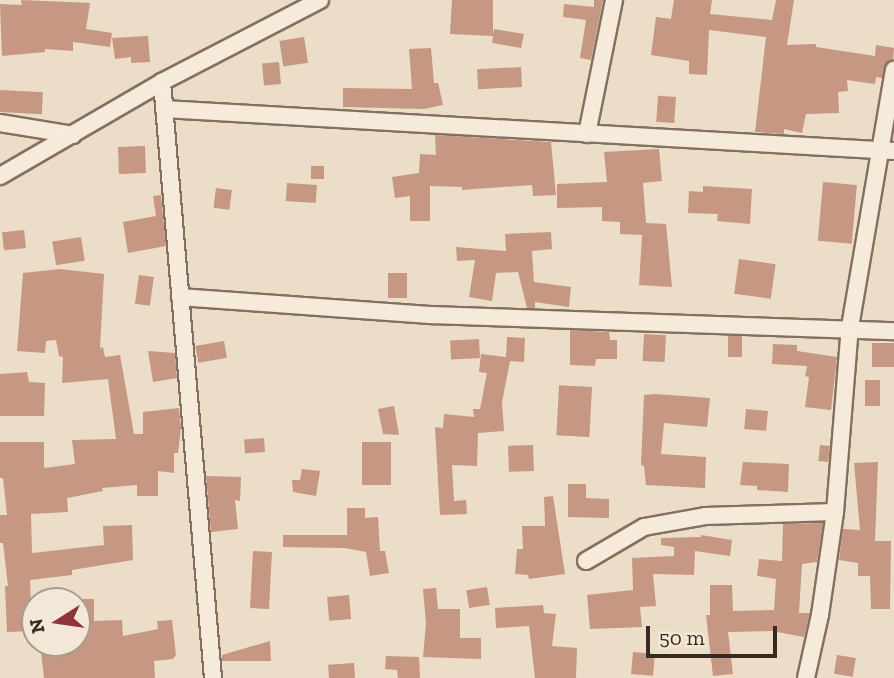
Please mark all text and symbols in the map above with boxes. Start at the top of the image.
north arrow [21,587,91,657]
scale bar [649,612,780,656]
text: N [24,617,50,636]
text: 50 m [659,625,705,650]

